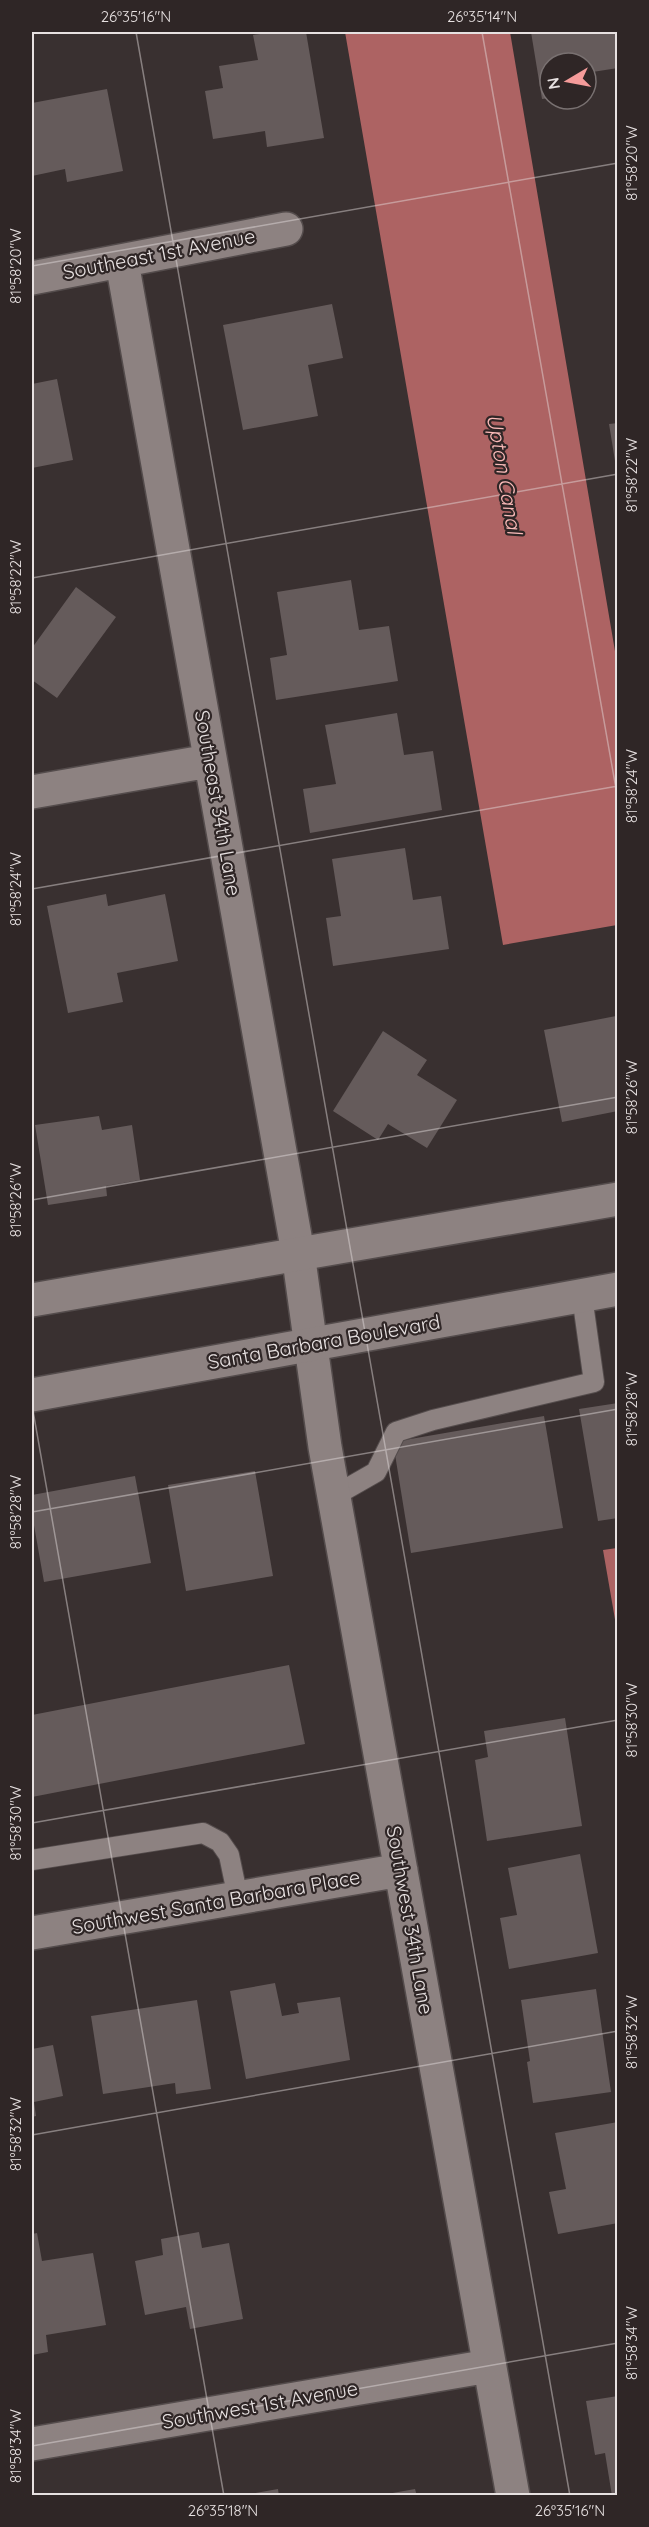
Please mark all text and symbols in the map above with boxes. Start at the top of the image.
text: 26°35'16"N [101,7,171,26]
text: 26°35'14"N [447,7,517,26]
north arrow [538,51,598,111]
text: N [542,76,564,91]
text: 81°58'20"W [622,125,641,201]
street label: Southeast 1st Avenue [61,223,257,284]
text: 81°58'20"W [6,228,25,304]
water label: Upton Canal [482,412,529,538]
text: 81°58'22"W [622,437,641,512]
text: 81°58'22"W [6,539,25,614]
street label: Southeast 34th Lane [190,708,247,898]
text: 81°58'24"W [622,748,641,823]
text: 81°58'24"W [6,851,25,926]
text: 81°58'26"W [622,1059,641,1134]
text: 81°58'26"W [6,1162,25,1237]
street label: Santa Barbara Boulevard [206,1309,442,1374]
text: 81°58'28"W [622,1371,641,1446]
text: 81°58'28"W [6,1474,25,1549]
text: 81°58'30"W [622,1682,641,1757]
text: 81°58'30"W [6,1785,25,1860]
street label: Southwest 34th Lane [382,1824,439,2016]
street label: Southwest Santa Barbara Place [70,1864,362,1939]
text: 81°58'32"W [622,1994,641,2069]
text: 81°58'32"W [6,2096,25,2171]
text: 81°58'34"W [622,2306,641,2380]
street label: Southwest 1st Avenue [160,2375,360,2434]
text: 81°58'34"W [6,2409,25,2483]
text: 26°35'18"N [188,2501,258,2520]
text: 26°35'16"N [535,2501,605,2520]

